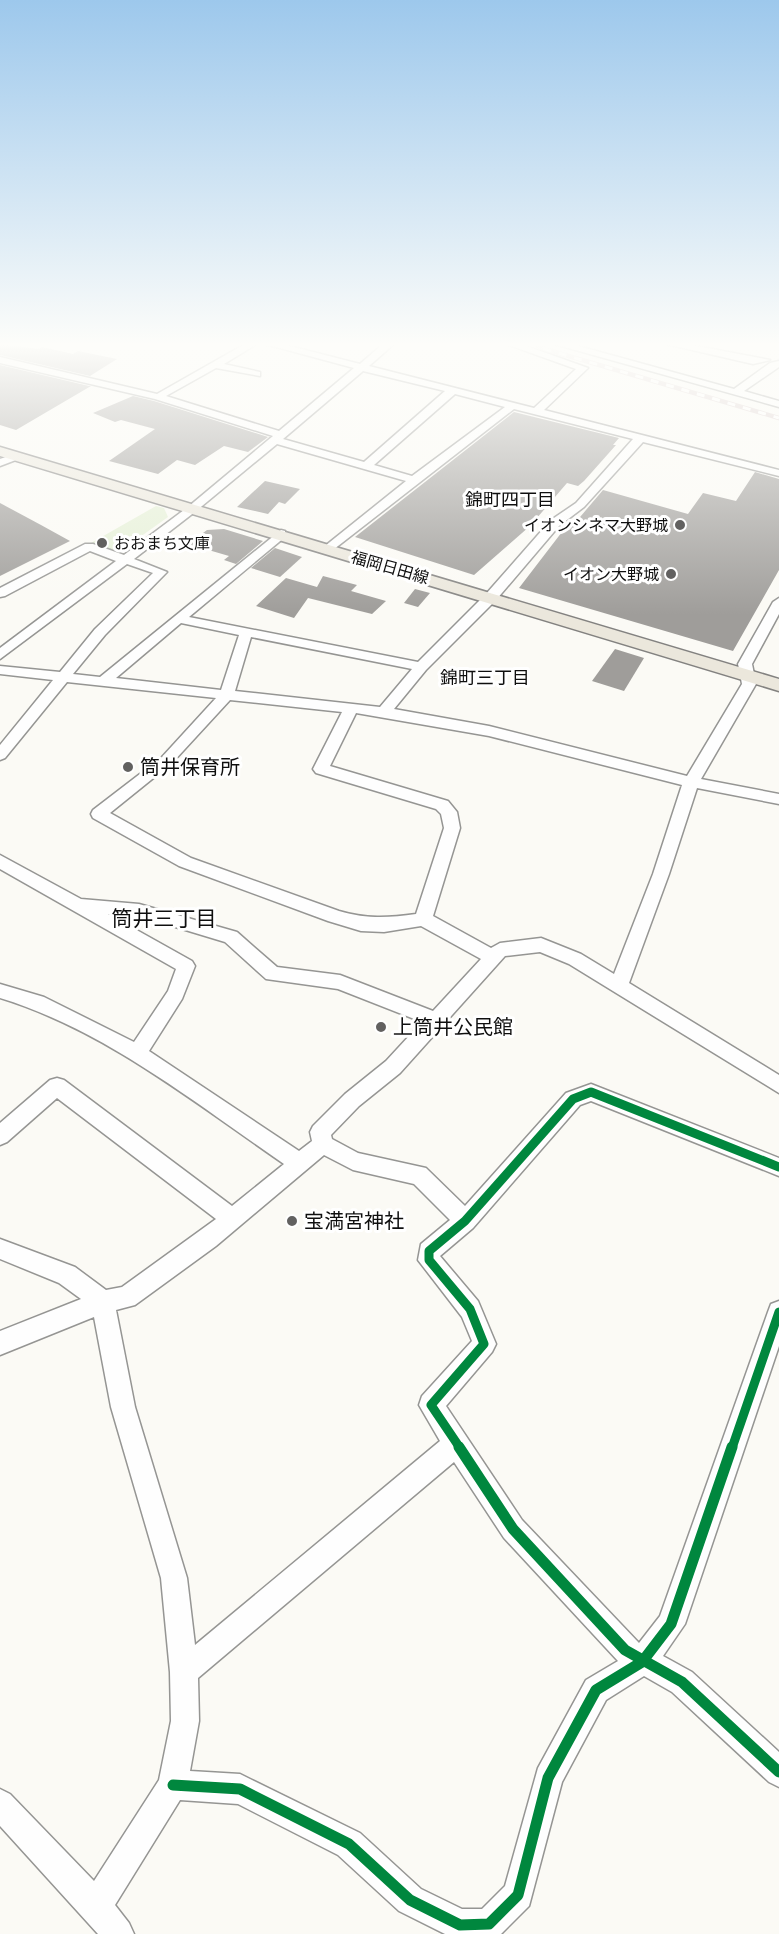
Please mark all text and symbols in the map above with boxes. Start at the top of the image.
district label: 錦町四丁目 [465,489,555,511]
place label: イオンシネマ大野城 [524,516,668,535]
marker: イオンシネマ大野城 [673,518,687,532]
place label: おおまち文庫 [114,534,210,553]
marker: おおまち文庫 [95,536,109,550]
street label: 福岡日田線 [349,547,431,588]
place label: イオン大野城 [563,565,659,584]
marker: イオン大野城 [664,567,678,581]
district label: 錦町三丁目 [440,667,530,689]
place label: 筒井保育所 [140,755,240,779]
marker: 筒井保育所 [121,760,135,774]
district label: 筒井三丁目 [112,906,217,931]
place label: 上筒井公民館 [393,1015,513,1039]
marker: 上筒井公民館 [374,1020,388,1034]
place label: 宝満宮神社 [304,1209,404,1233]
marker: 宝満宮神社 [285,1214,299,1228]

